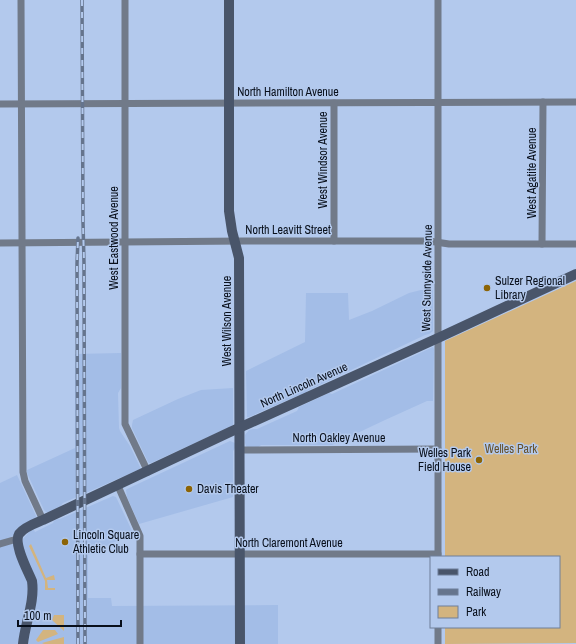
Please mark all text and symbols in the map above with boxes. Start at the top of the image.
street label: North Hamilton Avenue [237,84,339,100]
street label: West Windsor Avenue [315,111,331,209]
street label: West Agatite Avenue [524,127,540,219]
street label: West Eastwood Avenue [106,186,122,290]
street label: North Leavitt Street [245,222,331,238]
street label: West Sunnyside Avenue [418,224,436,332]
place label: Sulzer Regional Library [495,273,565,303]
street label: West Wilson Avenue [219,276,235,366]
marker: Sulzer Regional Library [482,283,492,293]
street label: North Lincoln Avenue [258,359,350,411]
street label: North Oakley Avenue [293,430,385,446]
park label: Welles Park [485,441,537,457]
place label: Welles Park Field House [418,445,471,475]
marker: Welles Park Field House [474,455,484,465]
place label: Davis Theater [197,481,259,497]
marker: Davis Theater [184,484,194,494]
place label: Lincoln Square Athletic Club [72,527,139,557]
street label: North Claremont Avenue [235,535,343,551]
marker: Lincoln Square Athletic Club [60,537,70,547]
legend [430,556,560,628]
text: Road [466,564,490,580]
text: Railway [466,584,501,600]
scale bar [18,602,121,628]
text: Park [466,604,486,620]
text: 100 m [24,608,51,624]

